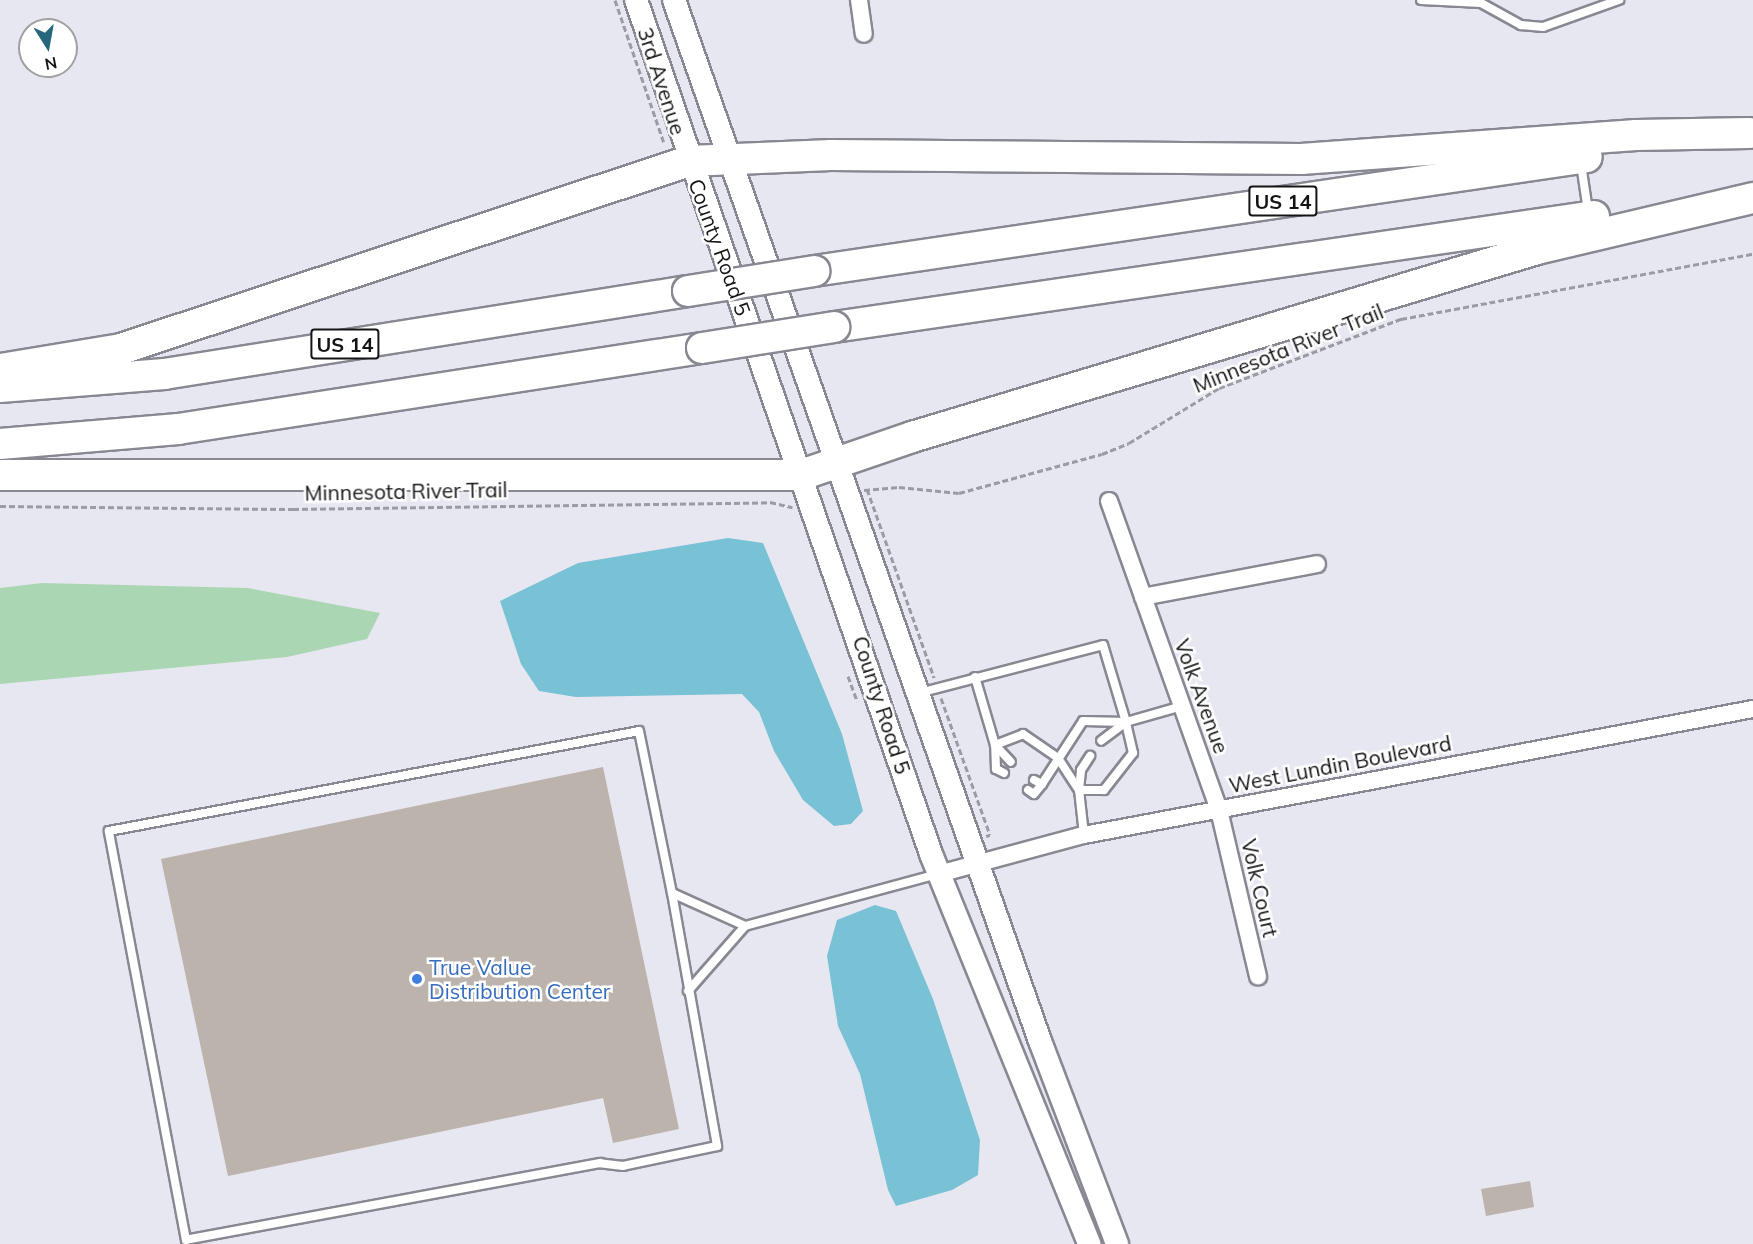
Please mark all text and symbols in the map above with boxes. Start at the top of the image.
north arrow [18,18,78,78]
street label: 3rd Avenue [633,24,691,138]
text: N [43,53,59,75]
street label: County Road 5 [684,175,756,319]
road number: US 14 [1247,184,1319,218]
street label: Minnesota River Trail [1189,298,1387,398]
road number: US 14 [309,327,381,361]
street label: Minnesota River Trail [304,477,508,505]
street label: County Road 5 [848,633,916,777]
street label: Volk Avenue [1170,635,1234,757]
street label: West Lundin Boulevard [1227,730,1453,798]
street label: Volk Court [1236,836,1284,940]
place label: True Value Distribution Center [429,954,610,1004]
marker: True Value Distribution Center [410,972,424,986]

